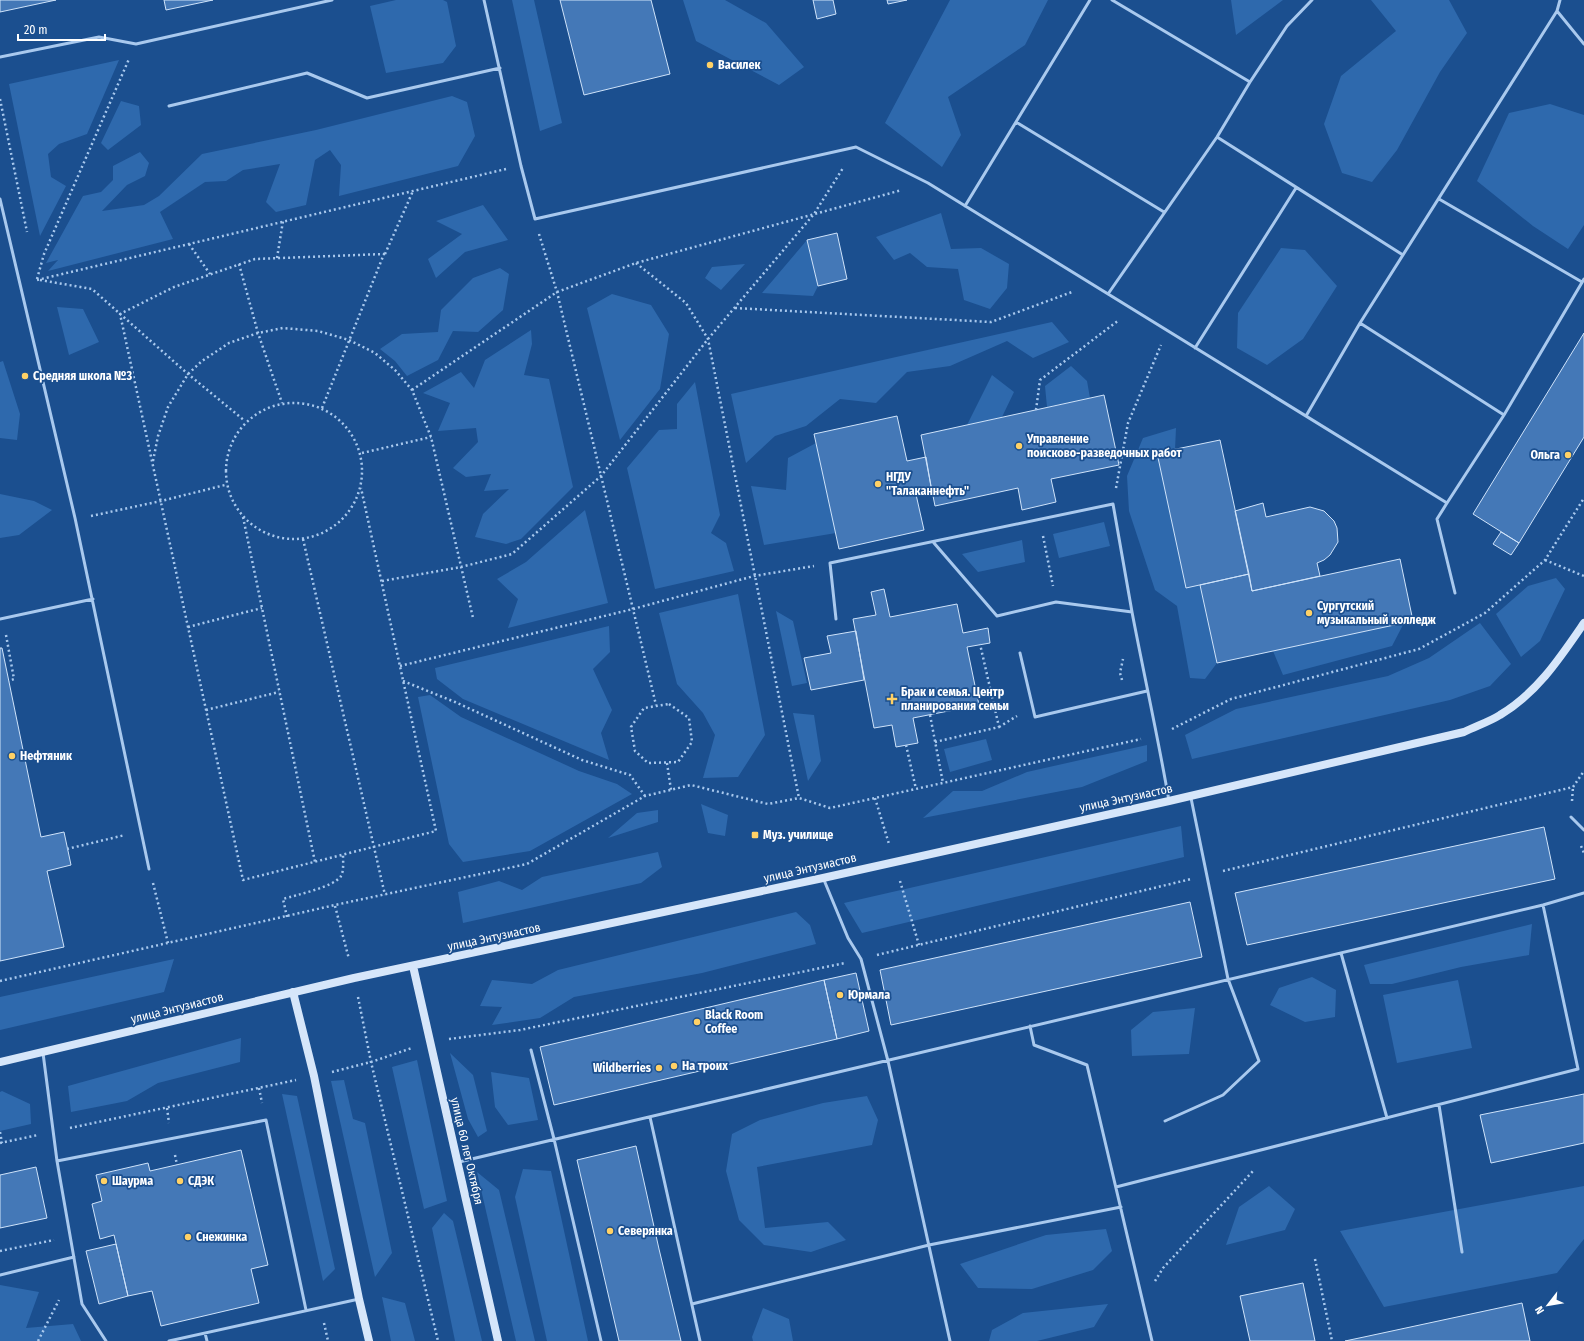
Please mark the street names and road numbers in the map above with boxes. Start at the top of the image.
street label: улица Энтузиастов [1078,781,1174,815]
street label: улица Энтузиастов [762,851,858,885]
street label: улица Энтузиастов [446,920,542,954]
street label: улица Энтузиастов [129,990,225,1026]
street label: улица 60 лет Октября [448,1096,486,1206]

